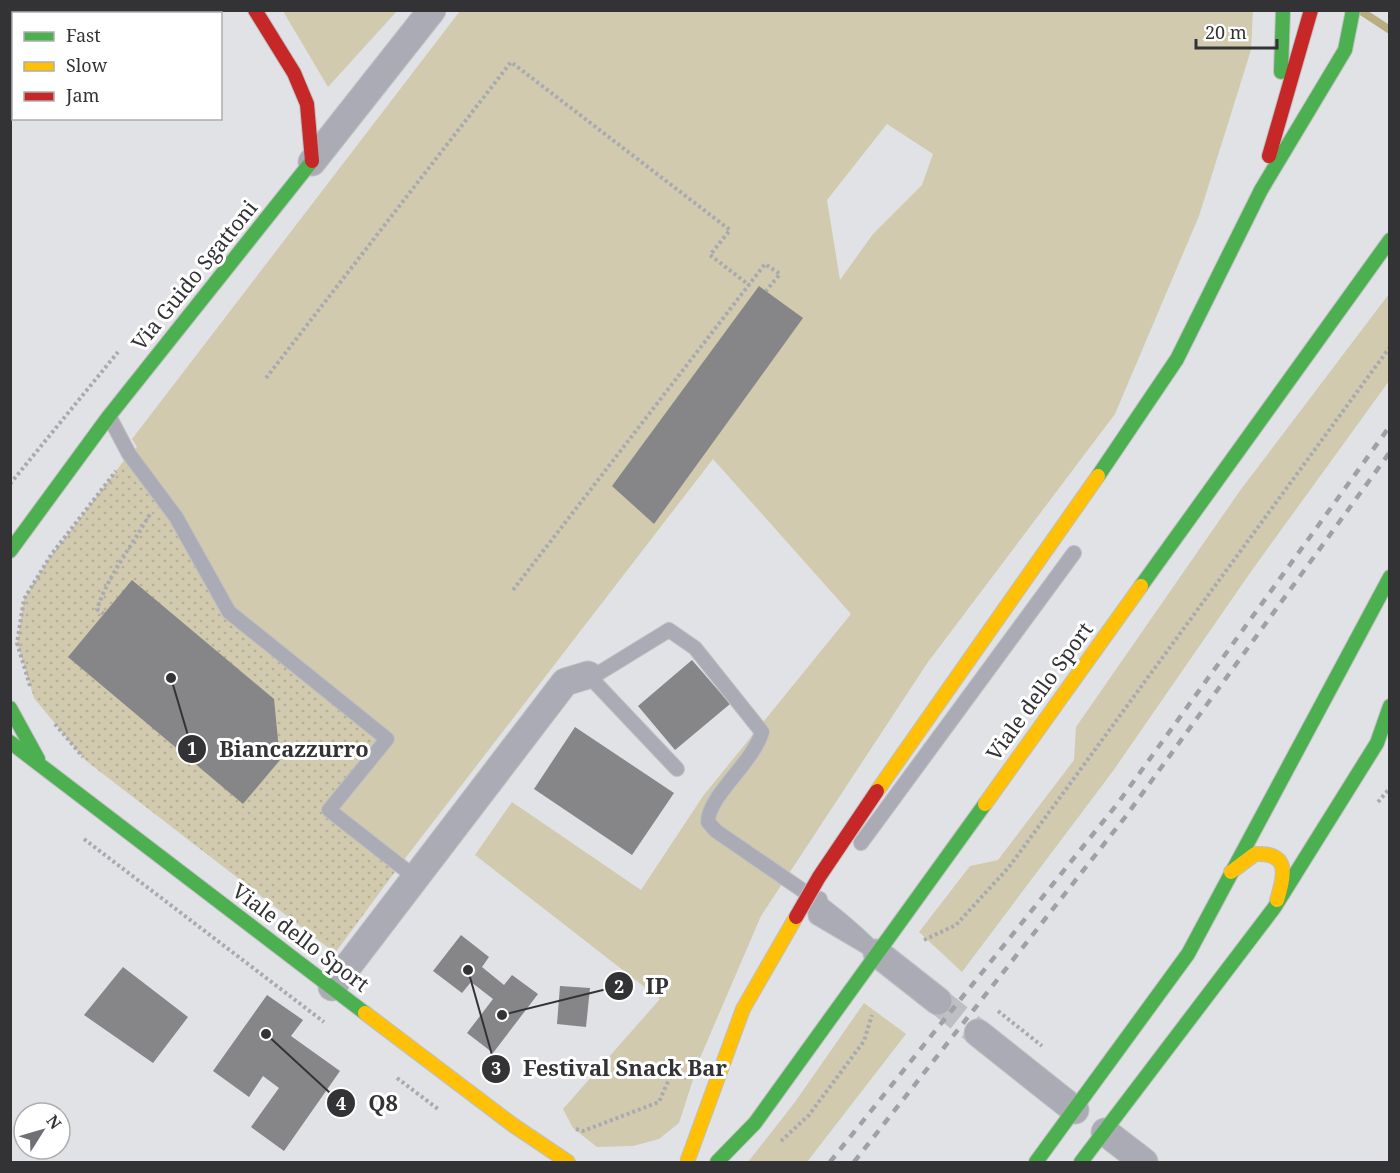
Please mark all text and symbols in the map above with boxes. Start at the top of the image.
legend [12,12,222,120]
scale bar [1196,12,1277,50]
text: 20 m [1205,20,1247,44]
text: Fast [66,23,101,47]
text: Slow [66,53,108,77]
text: Jam [65,83,100,107]
street label: Via Guido Sgattoni [125,194,263,356]
street label: Viale dello Sport [979,616,1099,766]
callout: Biancazzurro [177,729,381,769]
text: Biancazzurro [219,733,369,763]
text: 1 [187,736,197,760]
street label: Viale dello Sport [227,876,375,998]
callout: IP [604,966,681,1006]
text: IP [646,970,668,1000]
text: 2 [614,974,624,998]
callout: Festival Snack Bar [481,1049,739,1089]
text: Festival Snack Bar [523,1052,728,1082]
text: 3 [491,1056,501,1080]
callout: Q8 [326,1083,410,1123]
text: Q8 [368,1087,398,1117]
text: 4 [336,1091,346,1115]
north arrow [12,1101,72,1161]
text: N [41,1110,67,1134]

